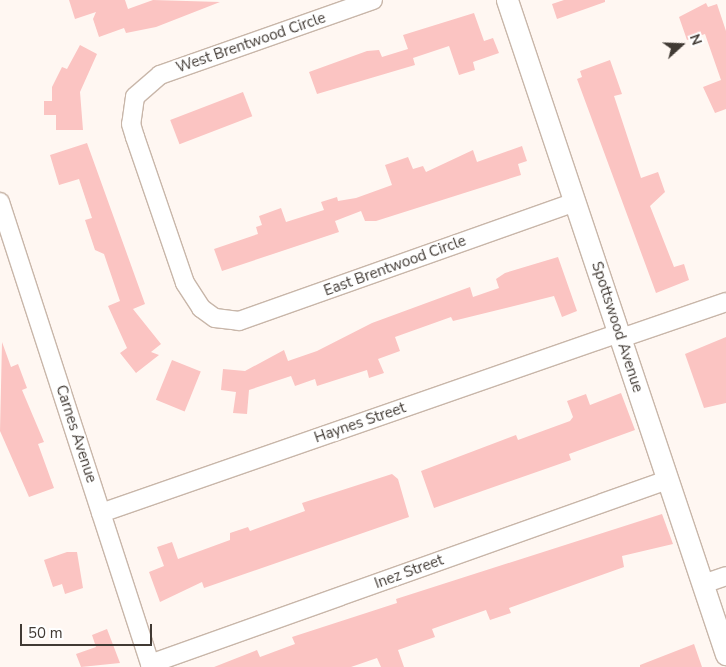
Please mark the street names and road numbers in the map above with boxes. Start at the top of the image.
street label: West Brentwood Circle [174,9,328,77]
street label: East Brentwood Circle [321,232,469,300]
street label: Spottswood Avenue [587,259,647,395]
street label: Carnes Avenue [52,383,100,485]
street label: Haynes Street [312,399,408,447]
street label: Inez Street [372,551,446,593]

